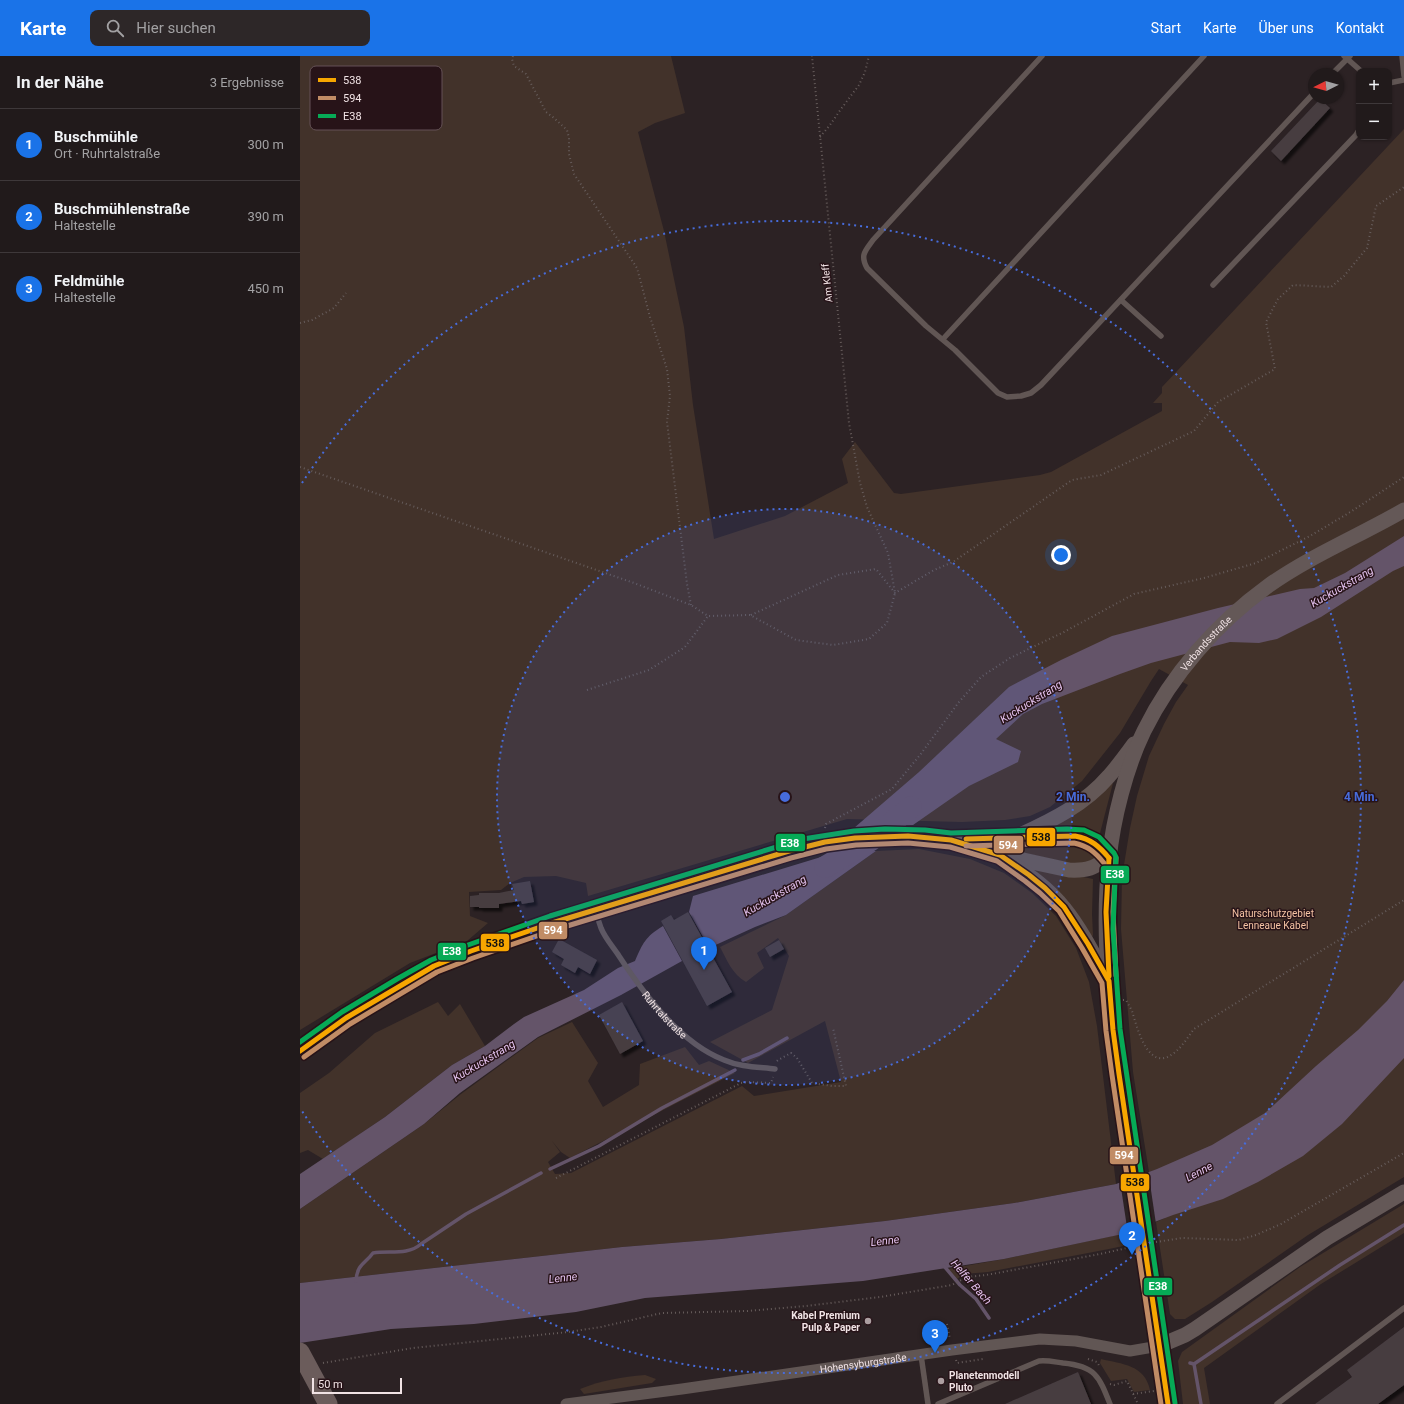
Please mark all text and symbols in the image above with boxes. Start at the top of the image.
search box [90,10,370,46]
text: Karte [20,17,66,40]
icon: search [104,17,126,39]
text: Hier suchen [136,19,216,37]
text: Start [1151,20,1181,36]
text: Karte [1203,20,1237,36]
text: Über uns [1259,20,1314,36]
text: Kontakt [1336,20,1384,36]
legend [310,66,442,130]
north arrow [1308,68,1344,104]
map controls [1356,68,1392,140]
button: + [1356,68,1392,104]
text: In der Nähe [16,72,104,92]
text: 538 [343,74,362,87]
text: 3 Ergebnisse [210,75,284,90]
text: 594 [343,92,362,105]
button: − [1356,104,1392,140]
text: E38 [343,110,362,123]
text: Buschmühle [54,128,138,146]
text: 1 [25,137,33,152]
text: 300 m [247,137,284,152]
text: Ort · Ruhrtalstraße [54,146,160,161]
text: Buschmühlenstraße [54,200,190,218]
text: 2 [25,209,33,224]
text: 390 m [247,209,284,224]
text: Haltestelle [54,218,116,233]
street label: Am Kleff [819,263,834,303]
text: Feldmühle [54,272,124,290]
text: 3 [25,281,33,296]
text: 450 m [247,281,284,296]
text: Haltestelle [54,290,116,305]
your location [1051,545,1071,565]
water label: Kuckuckstrang [1308,564,1376,610]
street label: Verbandsstraße [1178,613,1234,673]
water label: Kuckuckstrang [998,678,1064,726]
centre of rings [778,790,792,804]
text: 2 Min. [1056,790,1090,804]
text: 4 Min. [1344,790,1378,804]
line badge: 538 [1026,827,1056,847]
text: 538 [1032,831,1050,844]
line badge: E38 [775,833,806,852]
line badge: 594 [993,835,1024,854]
text: E38 [781,837,799,850]
text: 594 [999,839,1018,852]
line badge: E38 [1100,865,1130,884]
text: E38 [1106,868,1124,881]
water label: Kuckuckstrang [741,873,809,919]
park label: Naturschutzgebiet Lenneaue Kabel [1232,908,1314,931]
line badge: 594 [538,921,568,940]
text: 594 [544,924,563,937]
line badge: 538 [480,933,510,952]
text: 538 [486,937,504,950]
pin: 1 [691,937,717,970]
line badge: E38 [437,942,467,961]
text: E38 [443,945,461,958]
street label: Ruhrtalstraße [640,989,689,1041]
water label: Kuckuckstrang [450,1037,518,1085]
line badge: 594 [1109,1146,1139,1165]
text: 594 [1115,1149,1134,1162]
water label: Lenne [1183,1159,1215,1185]
line badge: 538 [1120,1173,1150,1192]
text: 538 [1126,1176,1144,1189]
pin: 2 [1119,1222,1145,1255]
water label: Lenne [870,1233,900,1249]
water label: Helfer Bach [948,1257,994,1307]
water label: Lenne [548,1270,578,1286]
line badge: E38 [1143,1277,1173,1296]
text: E38 [1149,1280,1167,1293]
place label: Kabel Premium Pulp & Paper [791,1310,860,1333]
marker: Kabel Premium Pulp & Paper [863,1316,873,1326]
pin: 3 [922,1320,948,1353]
street label: Hohensyburgstraße [819,1351,907,1375]
place label: Planetenmodell Pluto [949,1370,1020,1393]
scale bar [312,1376,402,1395]
marker: Planetenmodell Pluto [936,1376,946,1386]
text: 50 m [318,1378,343,1391]

